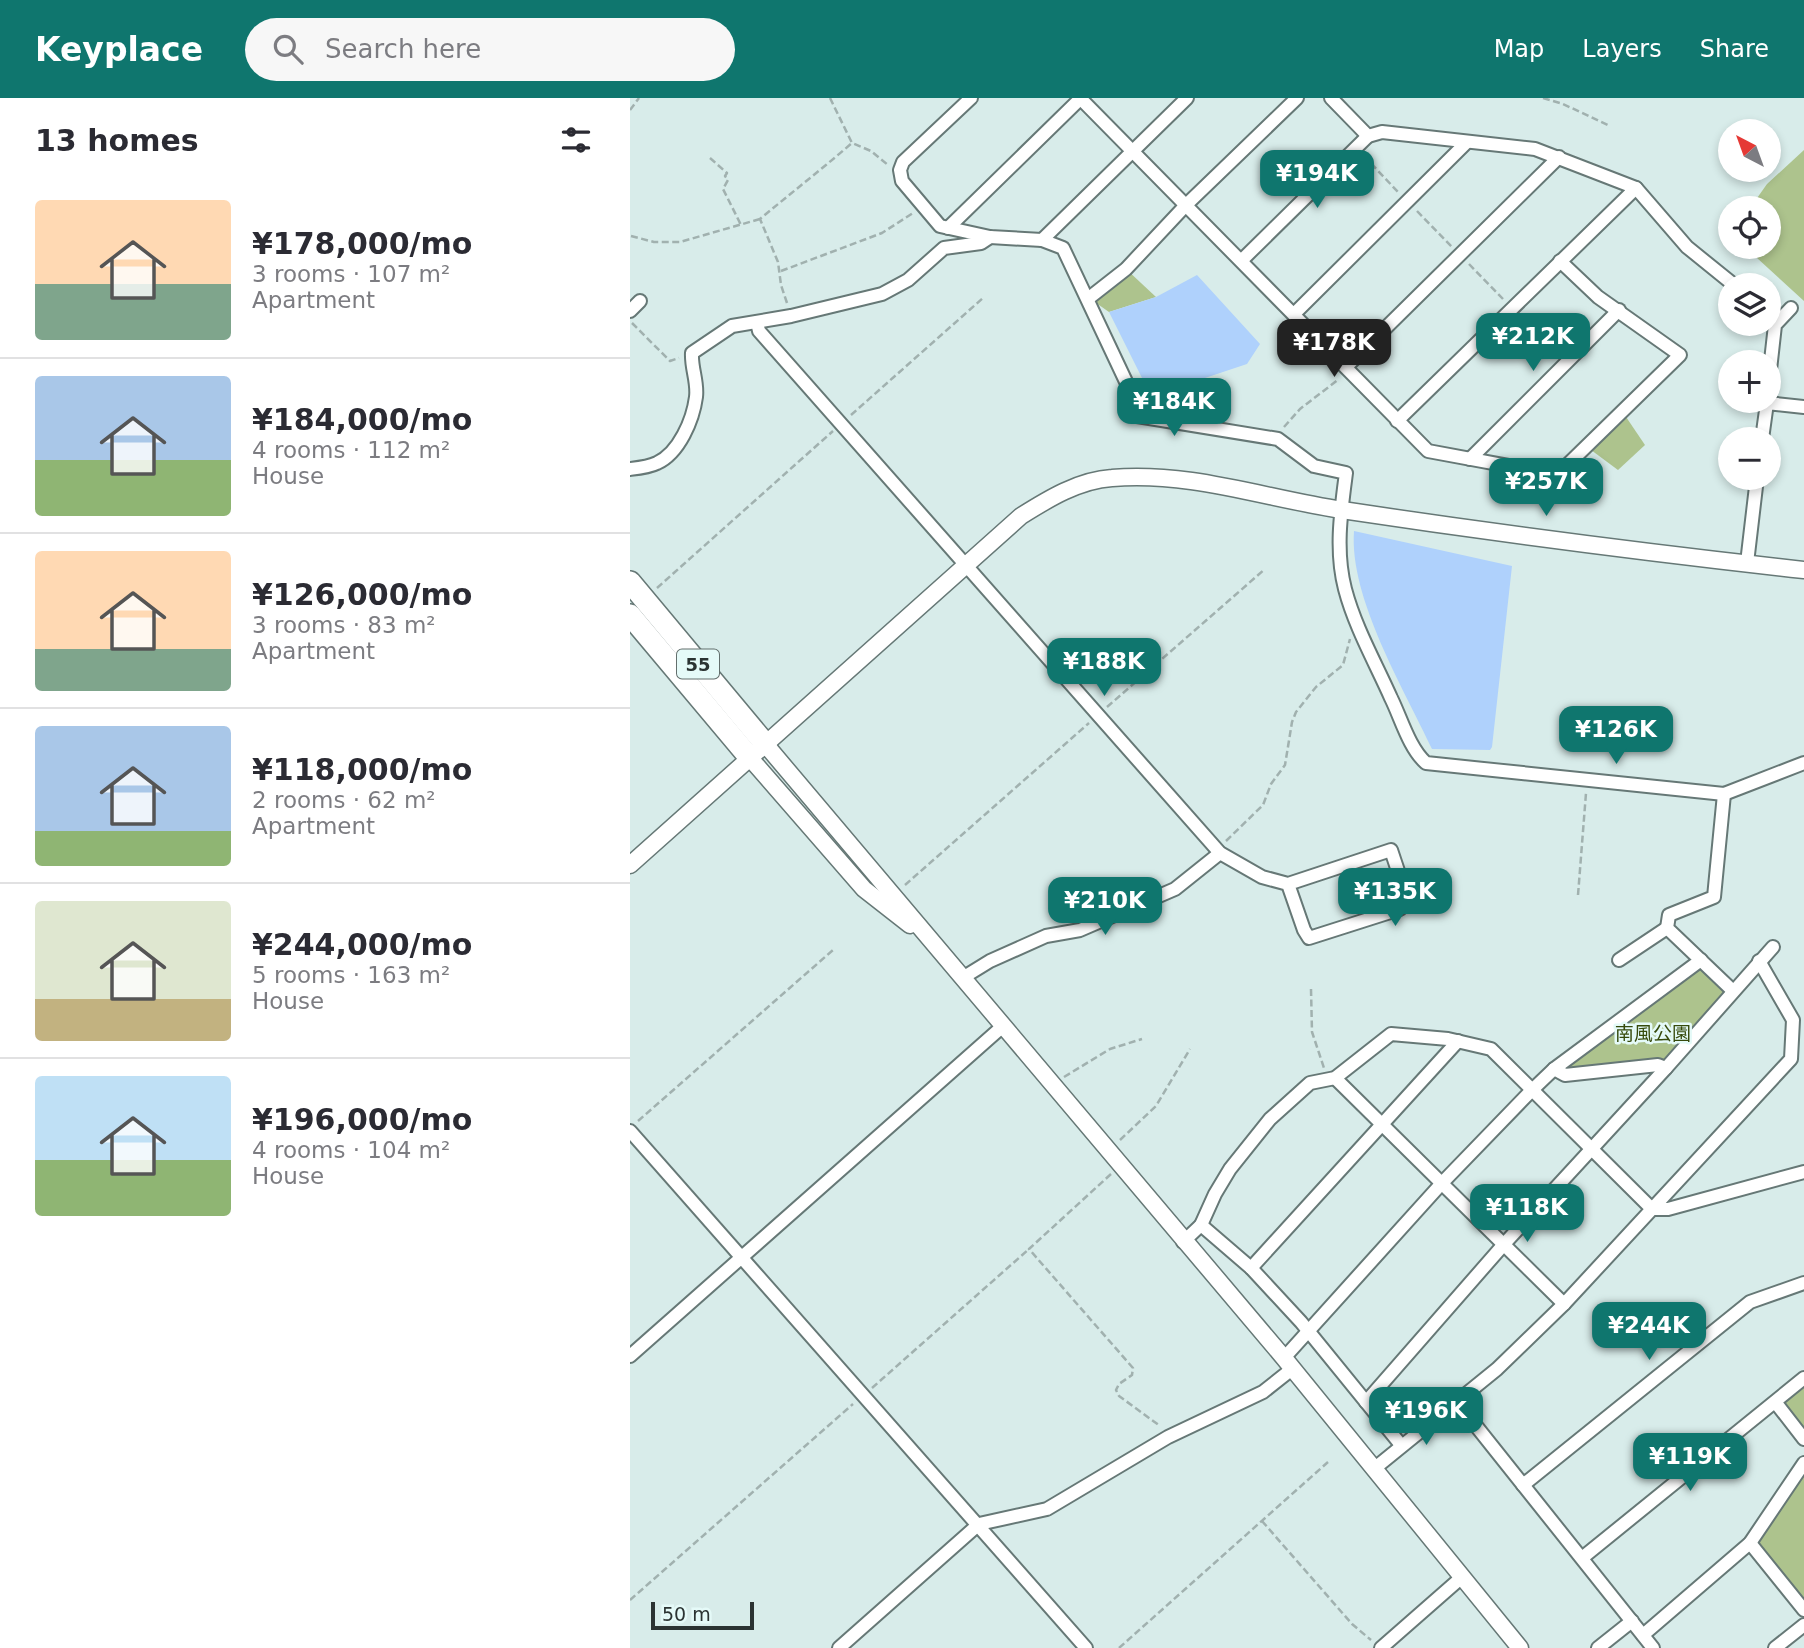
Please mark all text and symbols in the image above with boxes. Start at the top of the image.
search box [245,18,735,81]
text: Keyplace [35,30,203,69]
icon: search [269,30,307,68]
text: Search here [325,34,481,64]
text: Map [1494,35,1544,63]
text: Layers [1582,35,1662,63]
text: Share [1700,35,1769,63]
north arrow [1718,119,1782,182]
map controls [1718,119,1781,490]
icon: filters [557,121,595,159]
text: 13 homes [35,123,199,158]
pin: ¥194K [1268,150,1366,210]
text: ¥194K [1276,160,1358,186]
button: locate [1718,196,1781,259]
text: ¥178,000/mo [252,226,472,261]
icon: home [91,228,175,312]
text: 3 rooms · 107 m² [252,261,450,287]
button: layers [1718,273,1781,336]
text: Apartment [252,287,375,313]
pin: ¥212K [1484,314,1582,373]
pin: ¥178K [1285,320,1383,379]
text: ¥212K [1492,323,1574,349]
text: ¥178K [1293,329,1375,355]
button: + [1718,350,1781,413]
pin: ¥184K [1125,378,1223,438]
text: ¥184K [1133,388,1215,414]
text: ¥184,000/mo [252,402,472,437]
icon: home [91,404,175,488]
button: − [1718,427,1781,490]
text: 4 rooms · 112 m² [252,437,450,463]
pin: ¥257K [1497,458,1595,518]
text: House [252,463,324,489]
text: ¥257K [1505,468,1587,494]
text: ¥126,000/mo [252,577,472,612]
icon: home [91,579,175,663]
text: 3 rooms · 83 m² [252,612,436,638]
text: Apartment [252,638,375,664]
pin: ¥188K [1055,638,1153,698]
text: ¥188K [1063,648,1145,674]
road number: 55 [677,650,719,678]
pin: ¥126K [1567,706,1665,766]
text: ¥126K [1575,716,1657,742]
text: ¥118,000/mo [252,752,472,787]
icon: home [91,754,175,838]
text: 2 rooms · 62 m² [252,787,436,813]
text: Apartment [252,813,375,839]
pin: ¥135K [1346,868,1444,928]
pin: ¥210K [1056,878,1154,937]
text: ¥135K [1354,878,1436,904]
text: ¥210K [1064,887,1146,913]
text: ¥244,000/mo [252,927,472,962]
icon: home [91,929,175,1013]
text: 5 rooms · 163 m² [252,962,450,988]
text: House [252,988,324,1014]
park label: 南風公園 [1615,1022,1691,1044]
text: ¥196,000/mo [252,1102,472,1137]
icon: home [91,1104,175,1188]
text: 4 rooms · 104 m² [252,1137,450,1163]
text: House [252,1163,324,1189]
pin: ¥118K [1478,1184,1576,1244]
text: ¥118K [1486,1194,1568,1220]
pin: ¥244K [1600,1302,1698,1362]
text: ¥244K [1608,1312,1690,1338]
pin: ¥196K [1377,1388,1475,1447]
text: ¥196K [1385,1397,1467,1423]
pin: ¥119K [1641,1434,1739,1493]
text: ¥119K [1649,1443,1731,1469]
scale bar [651,1599,754,1631]
text: 50 m [662,1603,711,1625]

